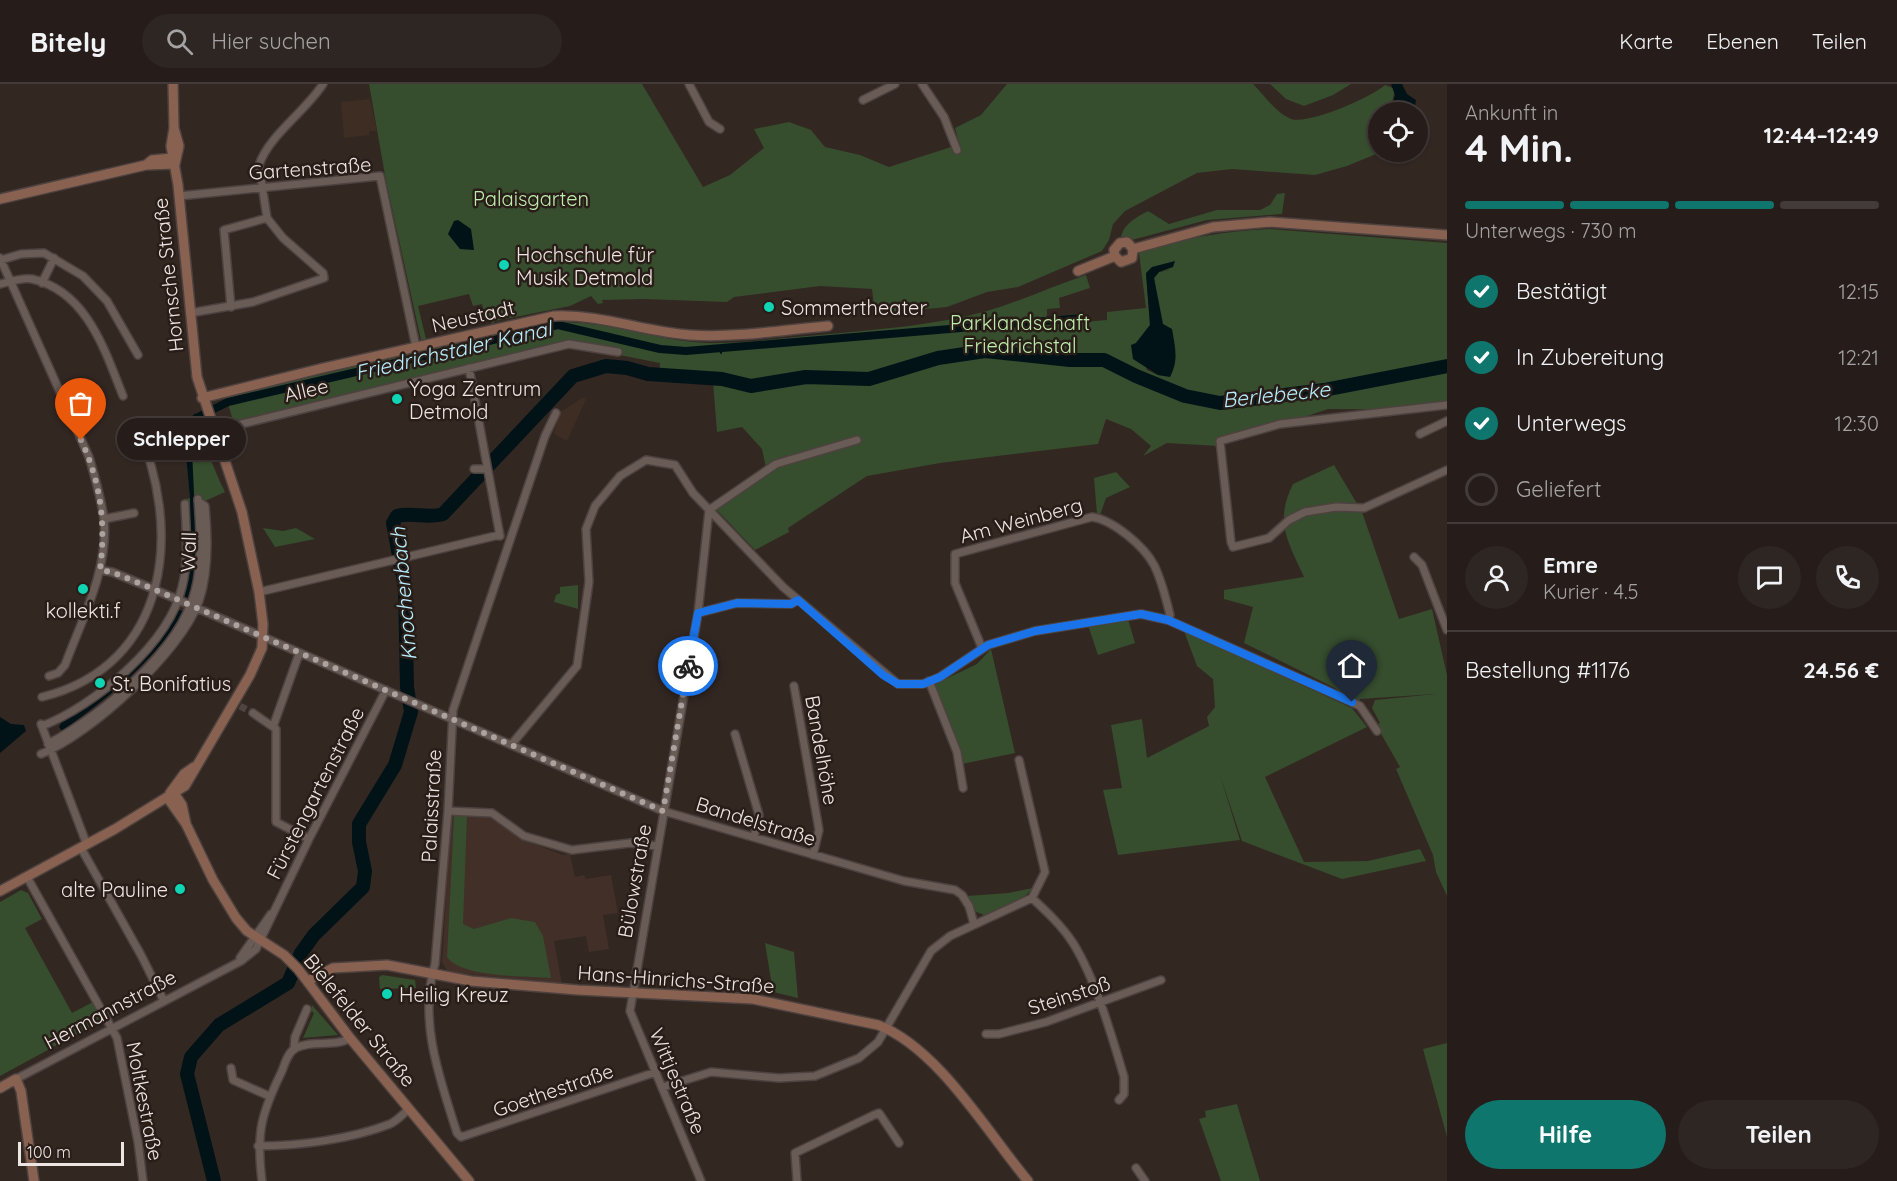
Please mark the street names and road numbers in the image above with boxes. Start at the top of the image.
street label: Gartenstraße [248,151,372,185]
street label: Hornsche Straße [147,197,189,353]
street label: Neustadt [429,294,517,338]
street label: Allee [281,373,331,407]
street label: Am Weinberg [957,492,1085,548]
street label: Wall [175,531,201,573]
street label: Bandelhöhe [800,693,844,807]
street label: Fürstengartenstraße [261,703,369,883]
street label: Palaisstraße [416,749,446,863]
street label: Bandelstraße [693,791,819,851]
street label: Bülowstraße [612,822,656,940]
street label: Bielefelder Straße [299,948,421,1092]
street label: Hans-Hinrichs-Straße [577,960,775,998]
street label: Hermannstraße [40,964,180,1054]
street label: Steinstoß [1025,970,1113,1020]
street label: Wittjestraße [644,1024,712,1138]
street label: Moltkestraße [121,1039,169,1163]
street label: Goethestraße [489,1058,617,1122]

